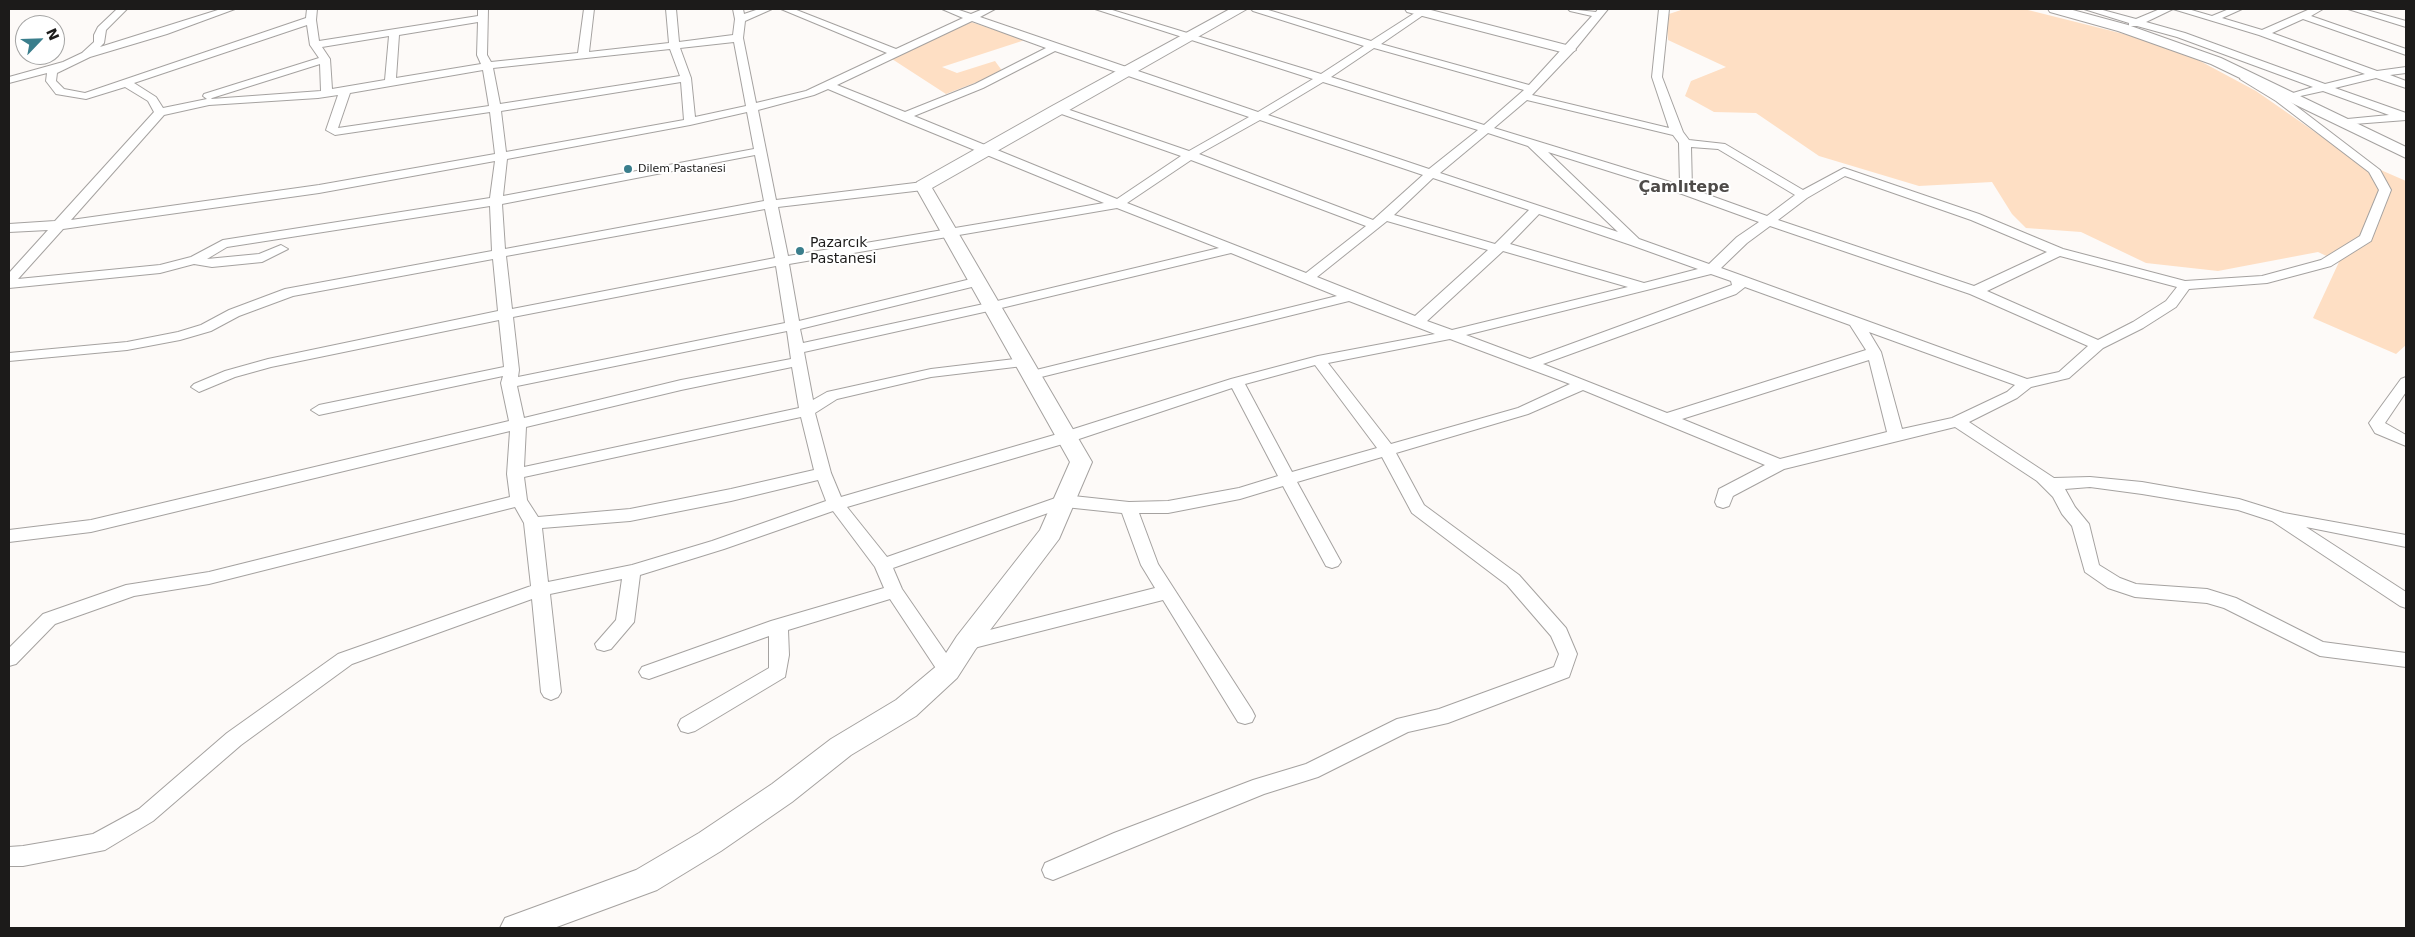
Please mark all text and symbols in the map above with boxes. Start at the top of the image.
north arrow [15,15,65,65]
text: N [43,26,62,43]
place label: Dilem Pastanesi [638,162,726,176]
marker: Dilem Pastanesi [622,163,634,175]
district label: Çamlıtepe [1639,178,1729,198]
place label: Pazarcık Pastanesi [810,235,876,268]
marker: Pazarcık Pastanesi [794,245,806,257]

